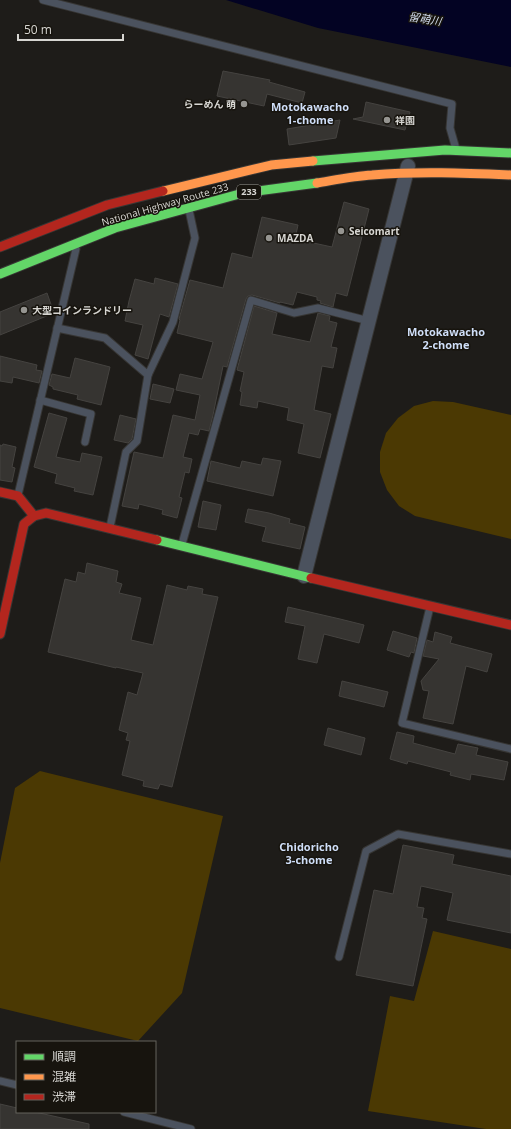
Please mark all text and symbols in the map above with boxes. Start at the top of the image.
water label: 留萌川 [408,9,444,29]
scale bar [18,16,123,42]
text: 50 m [24,21,52,38]
place label: らーめん 萌 [183,97,236,111]
marker: らーめん 萌 [239,99,249,109]
district label: Motokawacho 1-chome [271,99,349,127]
place label: 祥園 [395,113,415,127]
marker: 祥園 [382,115,392,125]
street label: National Highway Route 233 [100,179,230,229]
road number: 233 [237,185,261,199]
place label: Seicomart [349,224,400,238]
marker: Seicomart [336,226,346,236]
place label: MAZDA [277,231,314,245]
marker: MAZDA [264,233,274,243]
place label: 大型コインランドリー [32,303,132,317]
marker: 大型コインランドリー [19,305,29,315]
district label: Motokawacho 2-chome [407,324,485,352]
district label: Chidoricho 3-chome [279,839,339,867]
legend [16,1041,156,1113]
text: 順調 [52,1048,76,1065]
text: 混雑 [52,1068,76,1085]
text: 渋滞 [52,1088,76,1105]

